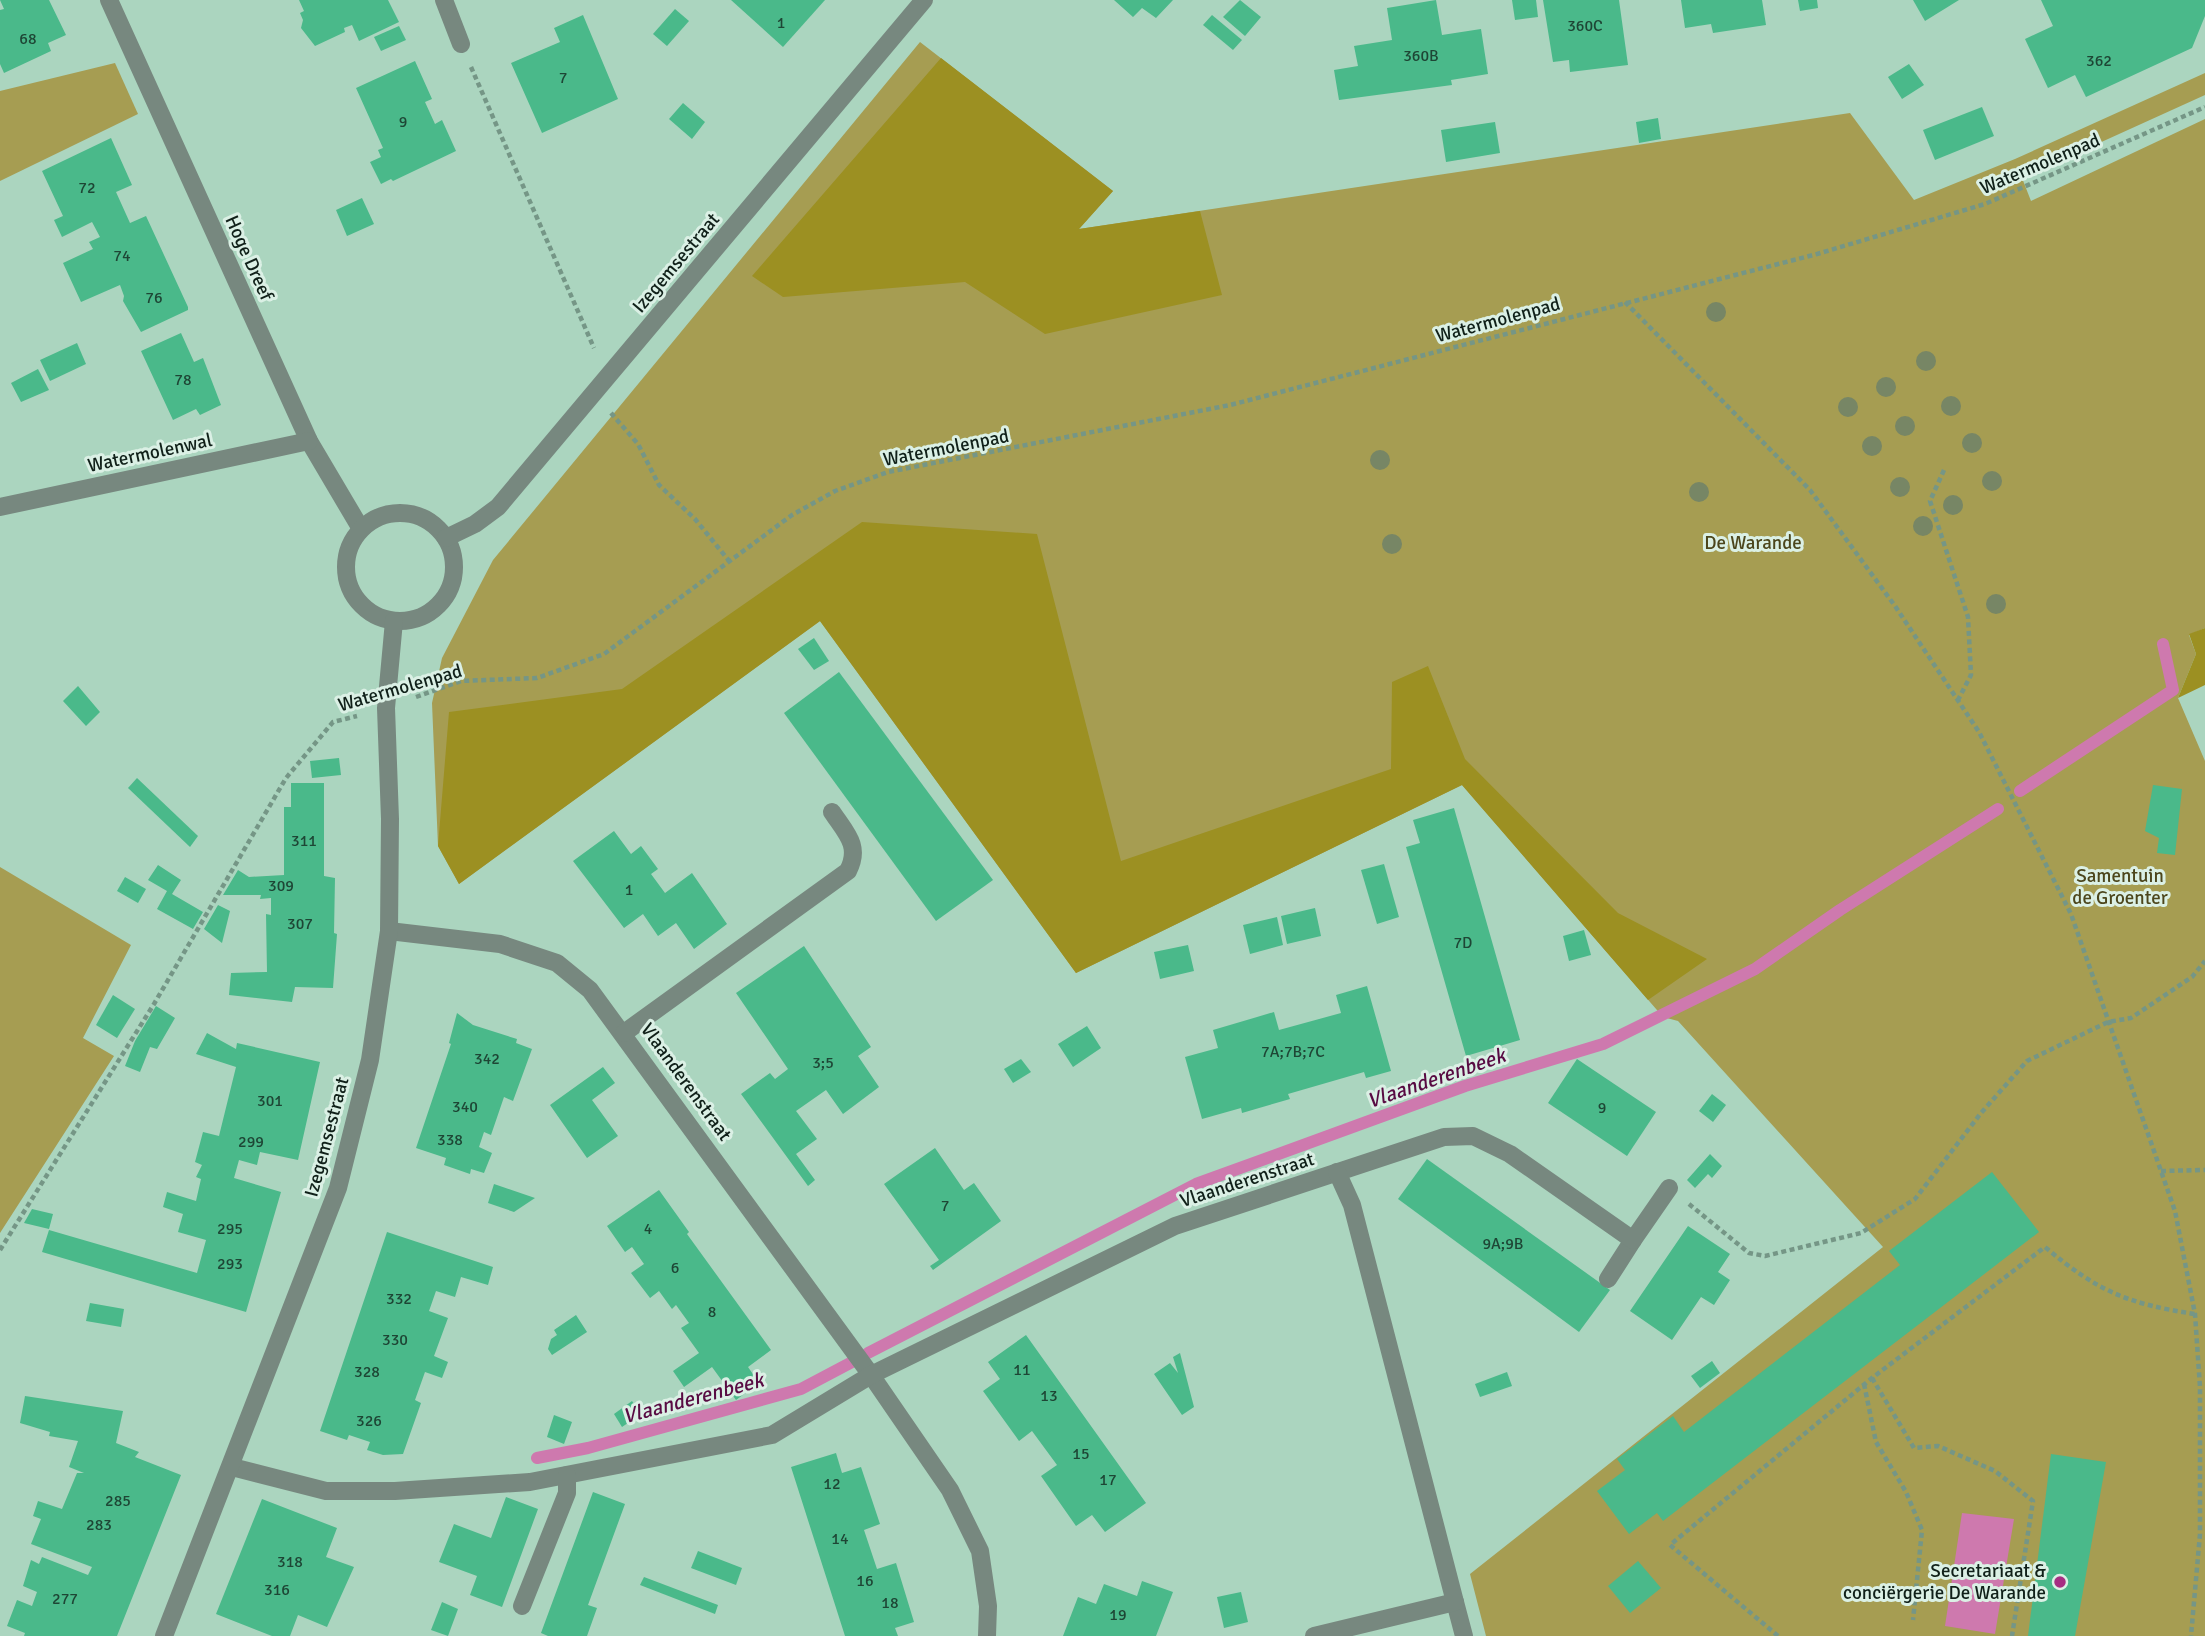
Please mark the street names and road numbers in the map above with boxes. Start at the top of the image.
street label: Watermolenpad [1976,128,2104,200]
street label: Izegemsestraat [627,208,725,318]
street label: Hoge Dreef [220,212,279,306]
street label: Watermolenpad [1433,292,1563,348]
street label: Watermolenpad [881,424,1011,472]
street label: Watermolenwal [86,428,214,478]
street label: Watermolenpad [335,659,465,717]
street label: Vlaanderenstraat [635,1018,737,1146]
street label: Izegemsestraat [299,1074,355,1200]
street label: Vlaanderenstraat [1177,1147,1317,1213]

